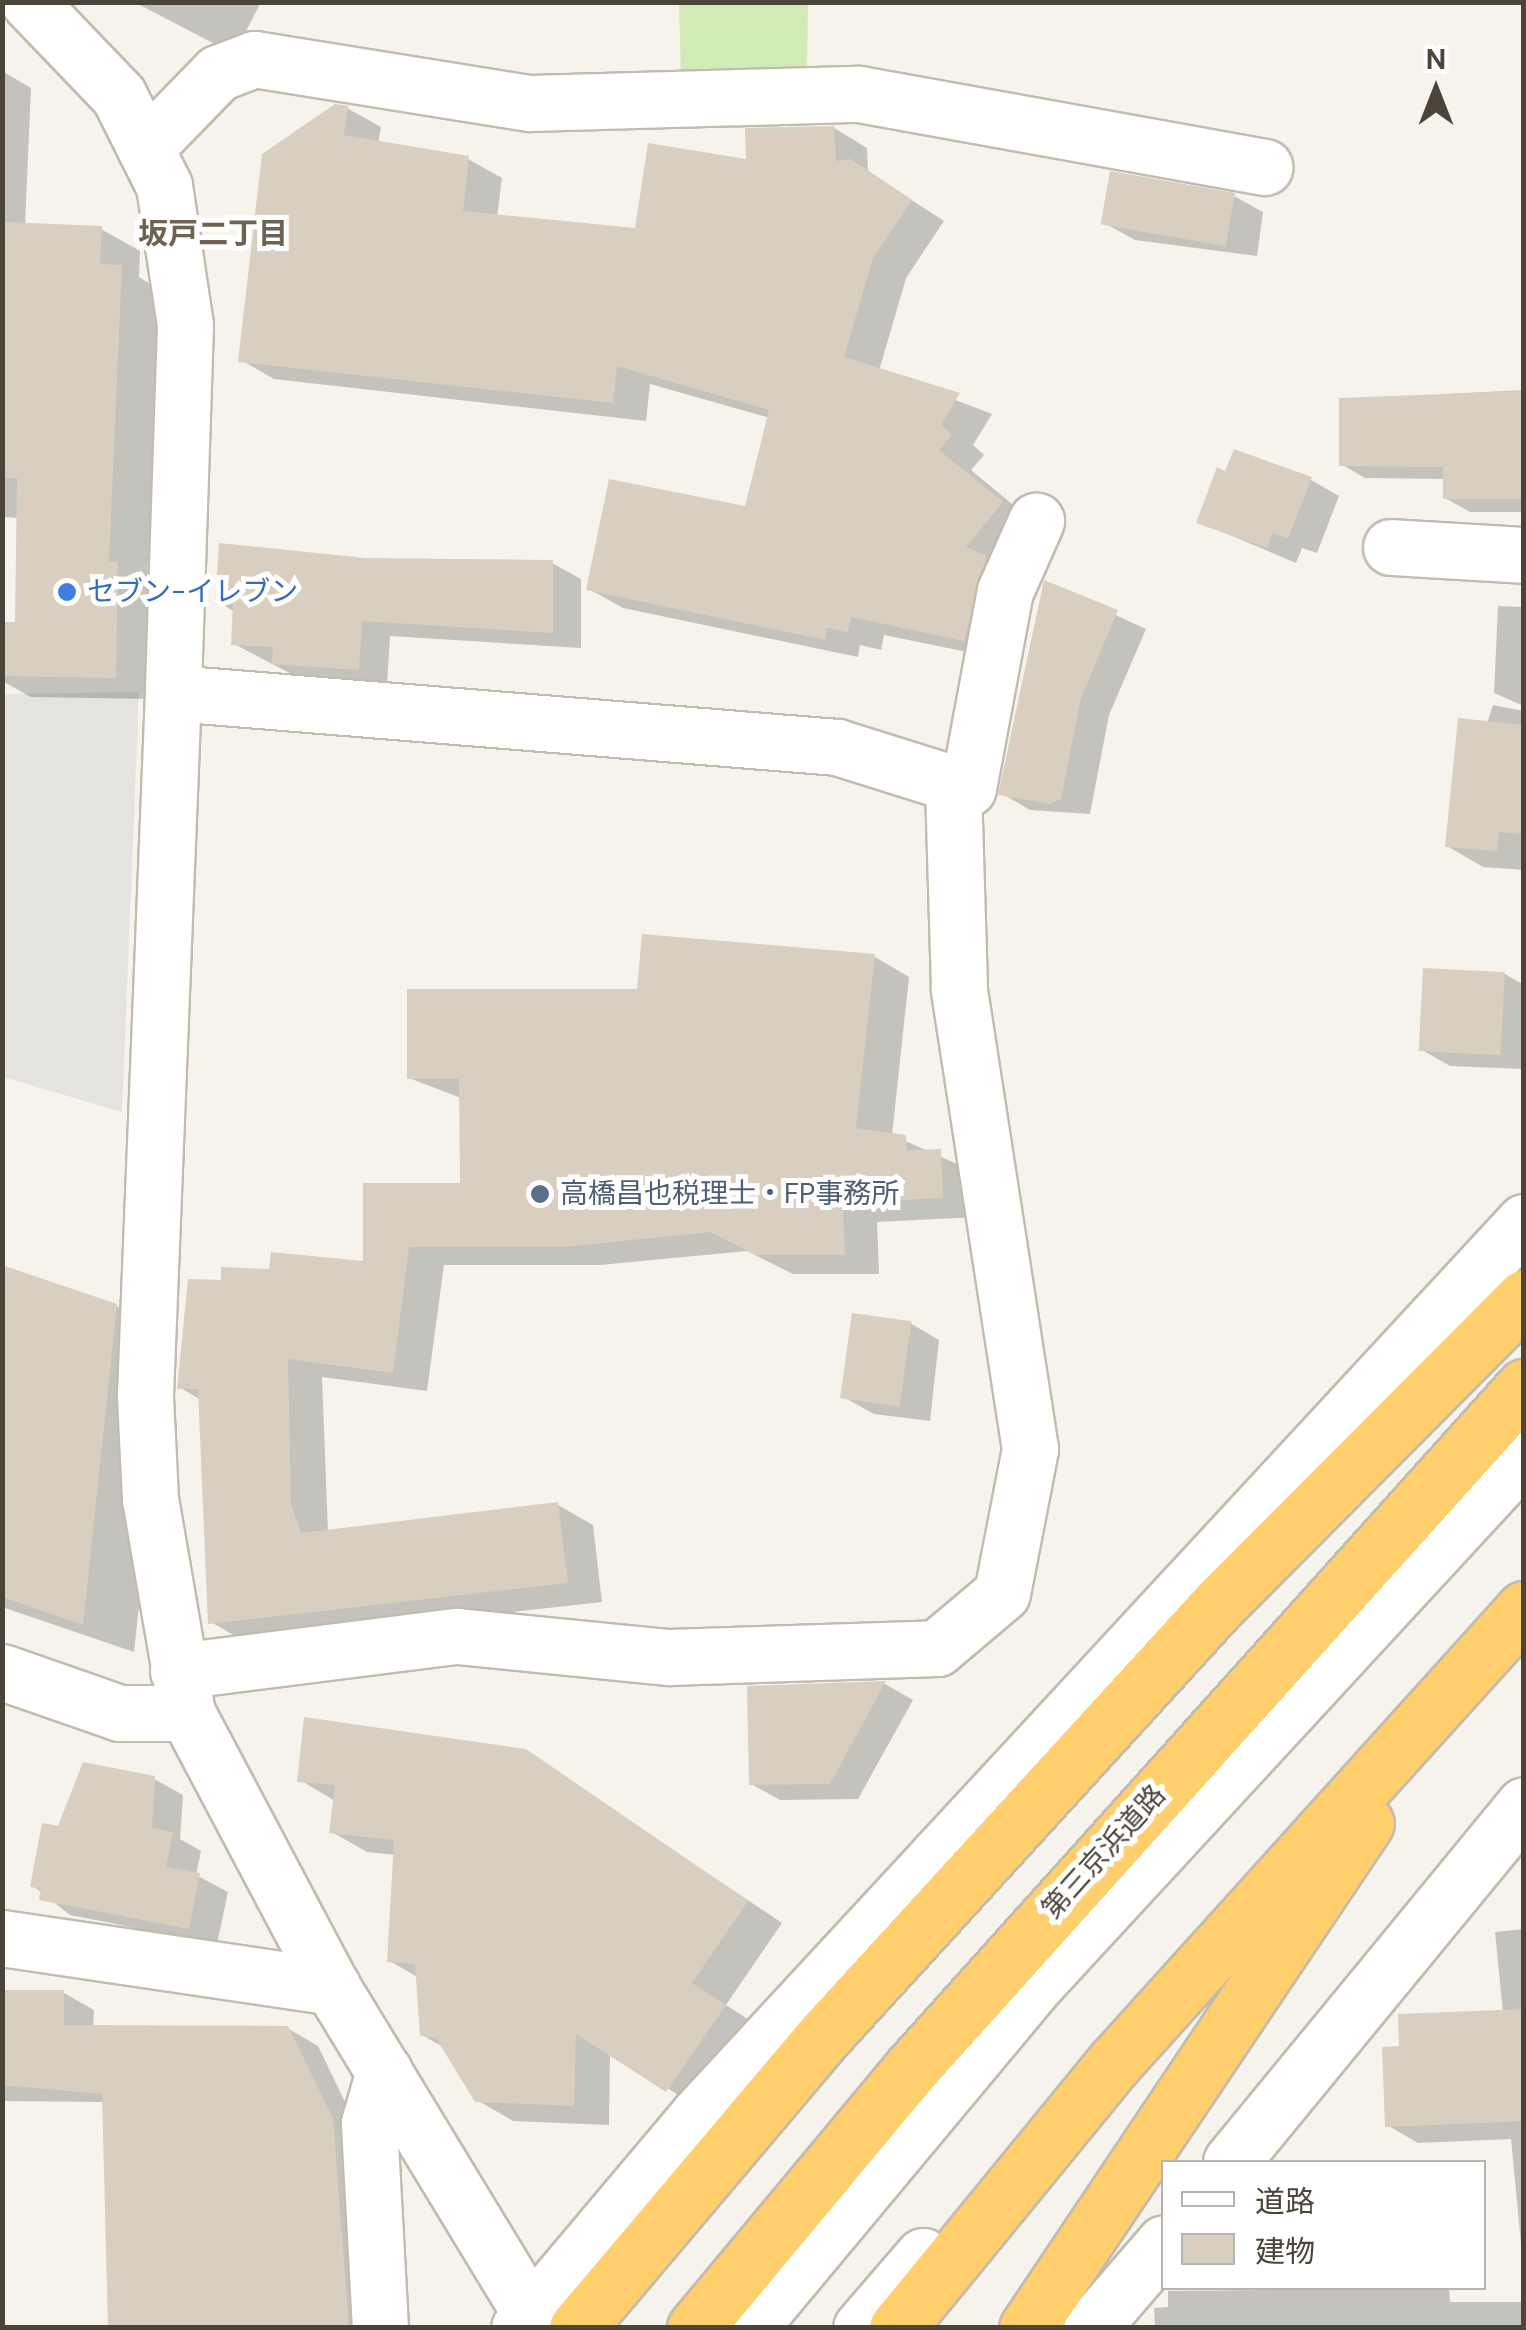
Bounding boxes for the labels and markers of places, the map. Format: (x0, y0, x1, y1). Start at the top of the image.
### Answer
place label: セブン-イレブン (87, 575, 298, 609)
marker: セブン-イレブン (56, 581, 78, 603)
place label: 高橋昌也税理士・FP事務所 (560, 1177, 899, 1211)
marker: 高橋昌也税理士・FP事務所 (529, 1183, 551, 1205)

